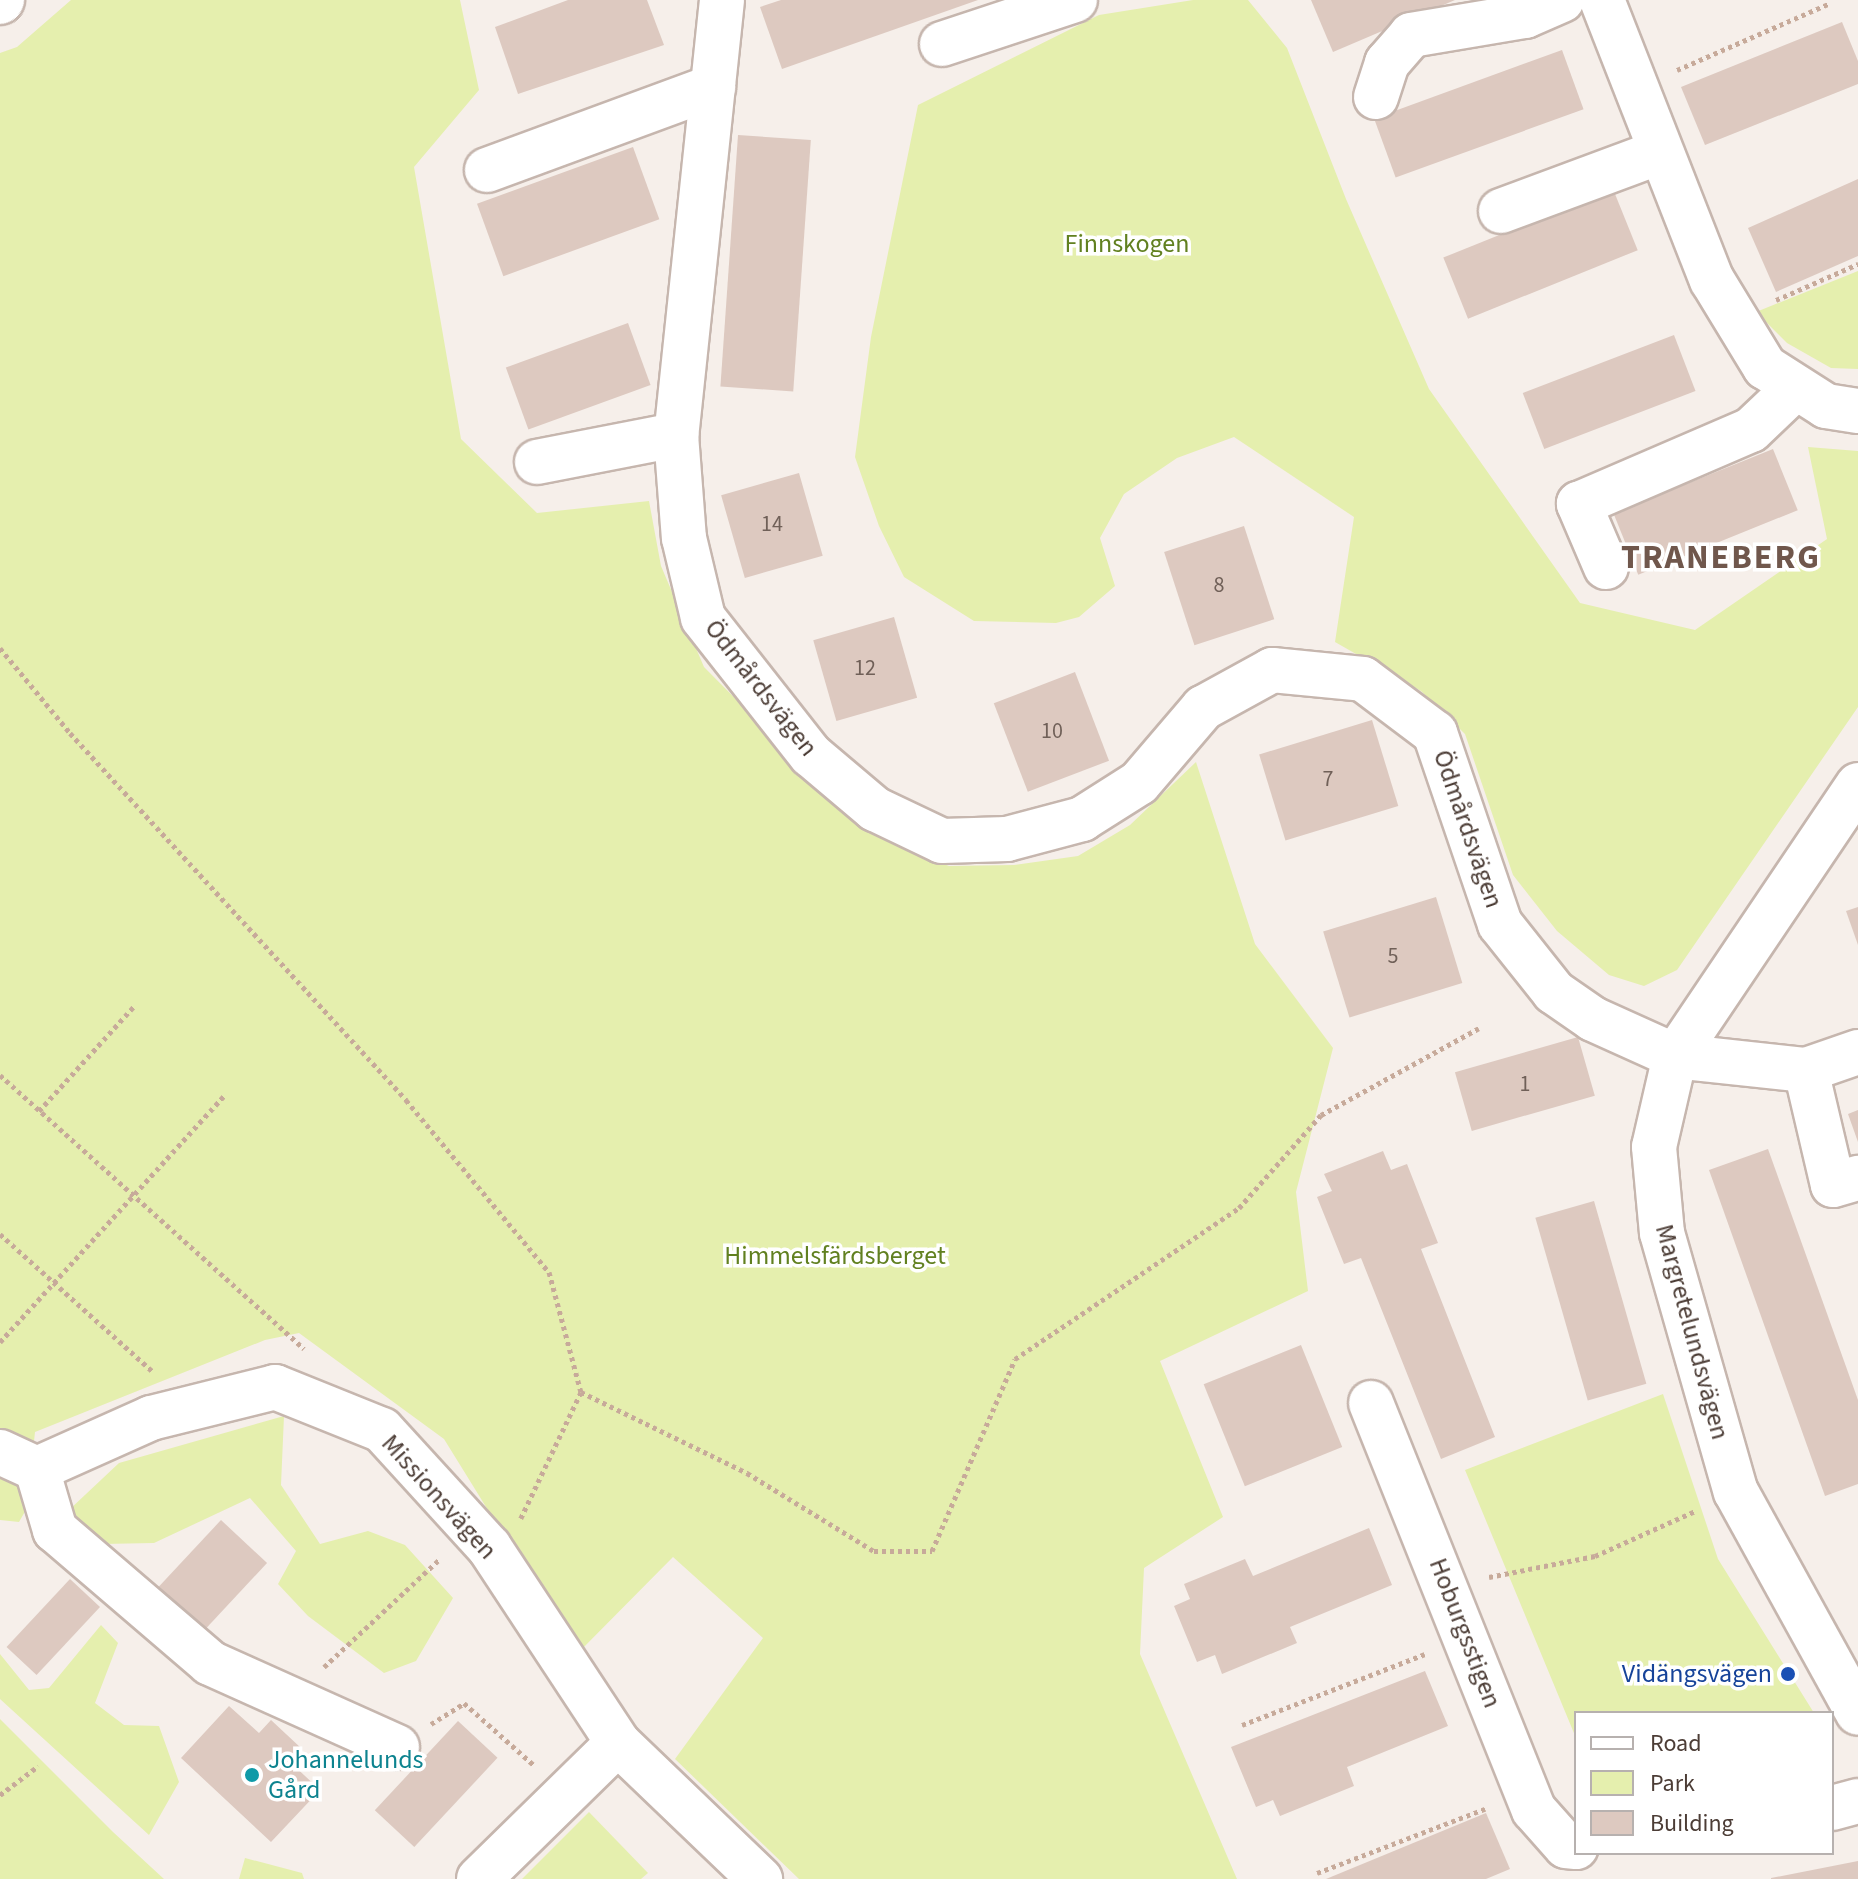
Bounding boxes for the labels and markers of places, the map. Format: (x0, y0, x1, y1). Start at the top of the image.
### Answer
place label: Vidängsvägen (1622, 1658, 1772, 1690)
marker: Vidängsvägen (1779, 1665, 1797, 1683)
place label: Johannelunds Gård (268, 1744, 423, 1806)
marker: Johannelunds Gård (243, 1766, 261, 1784)

